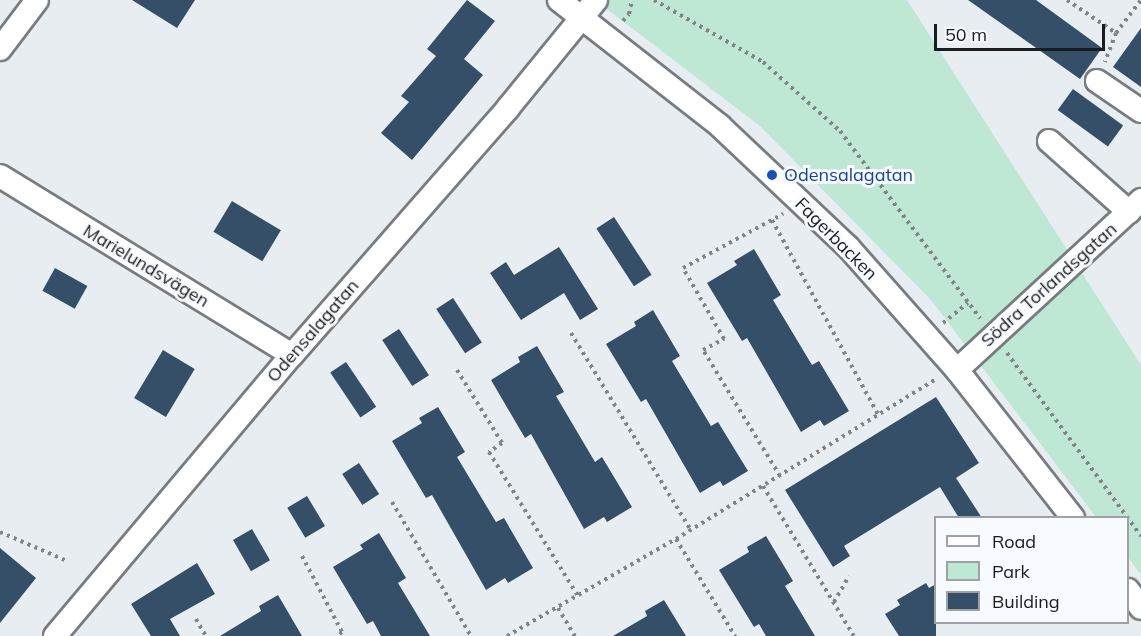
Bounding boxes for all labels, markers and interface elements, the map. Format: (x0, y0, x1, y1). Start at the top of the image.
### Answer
scale bar (937, 12, 1108, 50)
text: 50 m (945, 23, 987, 46)
place label: Odensalagatan (784, 164, 913, 186)
marker: Odensalagatan (765, 168, 779, 182)
street label: Fagerbacken (790, 193, 882, 285)
street label: Södra Torlandsgatan (977, 218, 1121, 352)
street label: Marielundsvägen (79, 220, 213, 312)
street label: Odensalagatan (262, 275, 364, 387)
legend (934, 516, 1129, 624)
text: Road (992, 530, 1036, 553)
text: Park (992, 560, 1030, 583)
text: Building (992, 590, 1060, 613)

